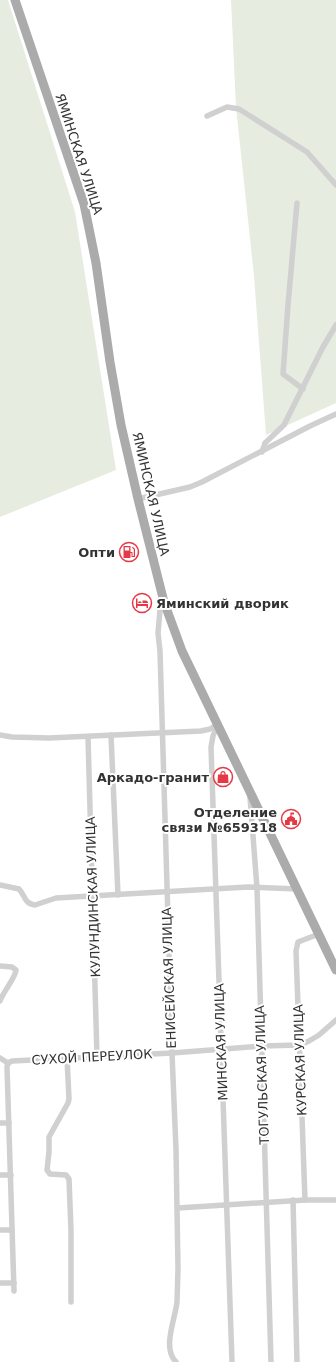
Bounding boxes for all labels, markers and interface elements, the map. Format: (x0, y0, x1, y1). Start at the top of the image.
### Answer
street label: ЯМИНСКАЯ УЛИЦА (52, 92, 106, 217)
street label: ЯМИНСКАЯ УЛИЦА (129, 431, 173, 557)
fuel station icon: Опти (118, 541, 140, 563)
place label: Опти (78, 545, 115, 560)
hotel icon: Яминский дворик (131, 592, 153, 614)
place label: Яминский дворик (156, 596, 289, 611)
shop icon: Аркадо-гранит (212, 766, 234, 788)
place label: Аркадо-гранит (97, 770, 209, 785)
place label: Отделение связи №659318 (162, 805, 277, 835)
public building icon: Отделение связи №659318 (280, 808, 302, 830)
street label: КУЛУНДИНСКАЯ УЛИЦА (83, 816, 103, 978)
street label: ЕНИСЕЙСКАЯ УЛИЦА (159, 907, 179, 1049)
street label: МИНСКАЯ УЛИЦА (211, 983, 231, 1101)
street label: КУРСКАЯ УЛИЦА (291, 1004, 309, 1116)
street label: ТОГУЛЬСКАЯ УЛИЦА (252, 1005, 272, 1146)
street label: СУХОЙ ПЕРЕУЛОК (31, 1046, 153, 1068)

